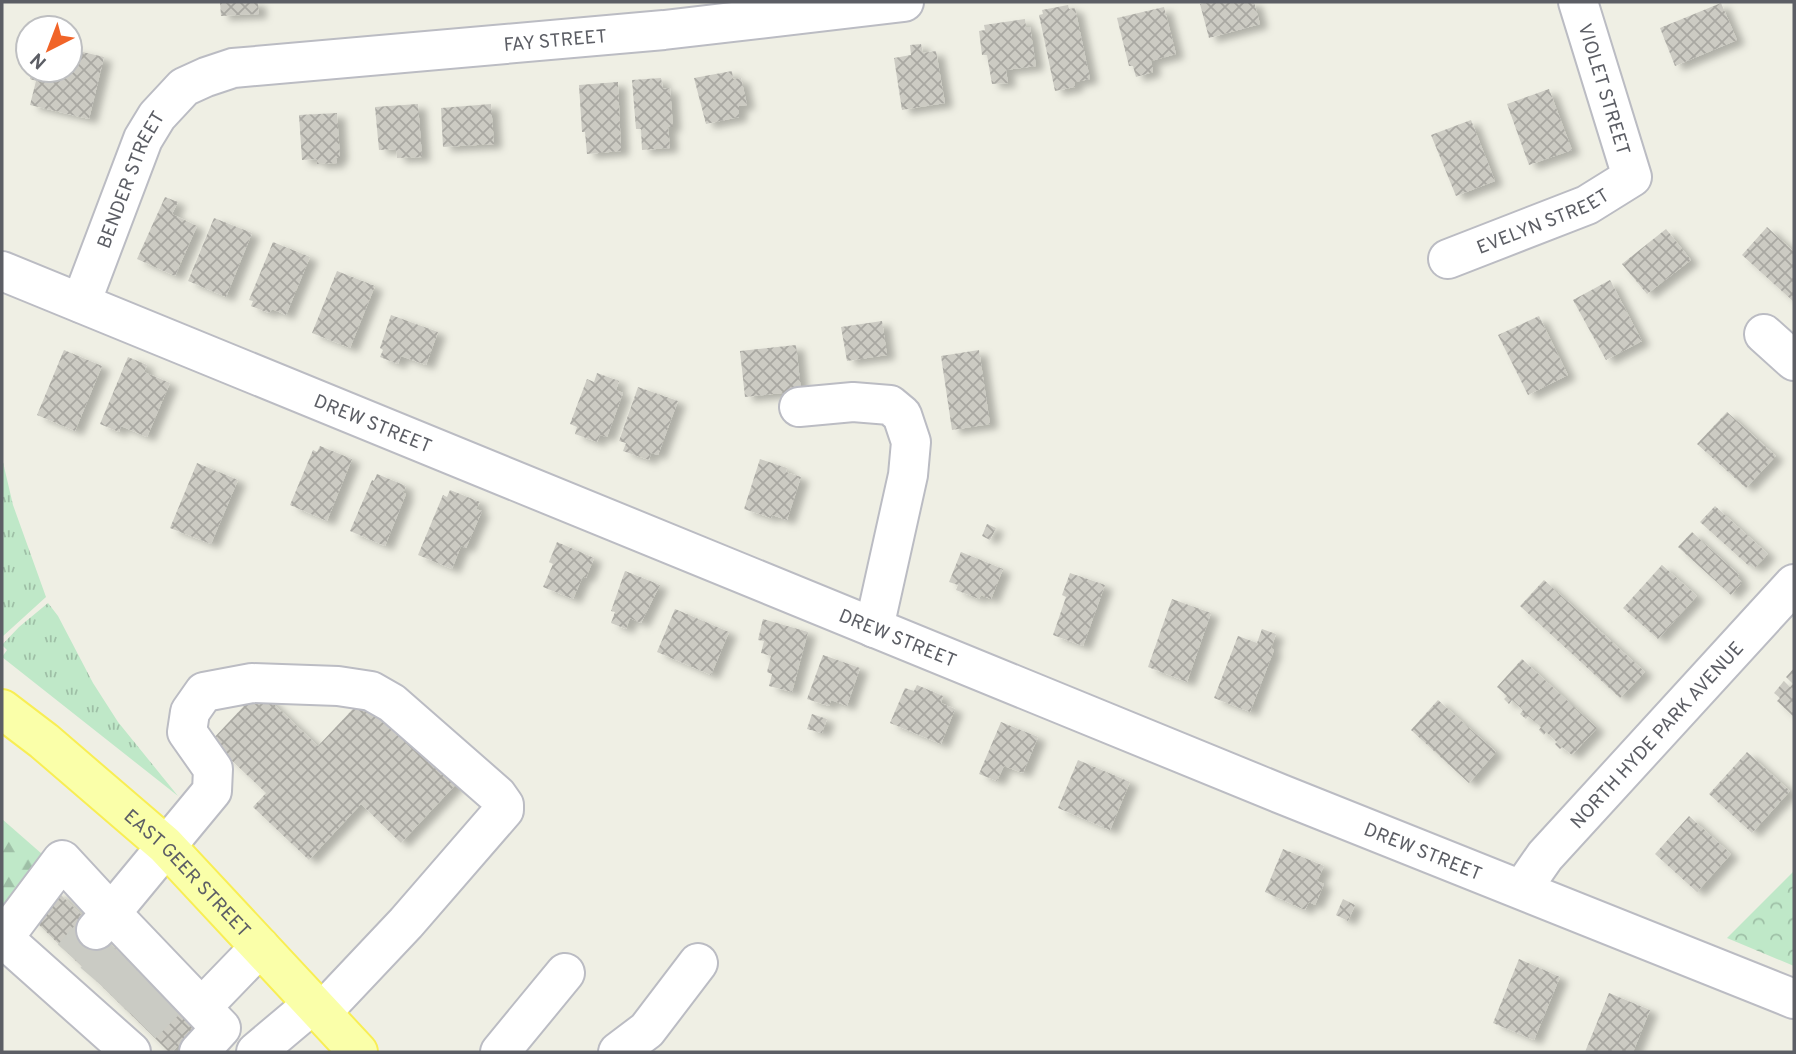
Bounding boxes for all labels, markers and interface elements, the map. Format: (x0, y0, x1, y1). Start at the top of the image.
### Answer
north arrow (14, 14, 84, 84)
street label: VIOLET STREET (1572, 21, 1635, 158)
street label: FAY STREET (503, 25, 608, 58)
text: N (26, 47, 52, 74)
street label: BENDER STREET (93, 107, 171, 252)
street label: EVELYN STREET (1474, 184, 1614, 261)
street label: DREW STREET (310, 390, 435, 459)
street label: DREW STREET (835, 604, 960, 674)
street label: NORTH HYDE PARK AVENUE (1566, 637, 1750, 834)
street label: EAST GEER STREET (118, 805, 255, 943)
street label: DREW STREET (1360, 818, 1485, 887)

